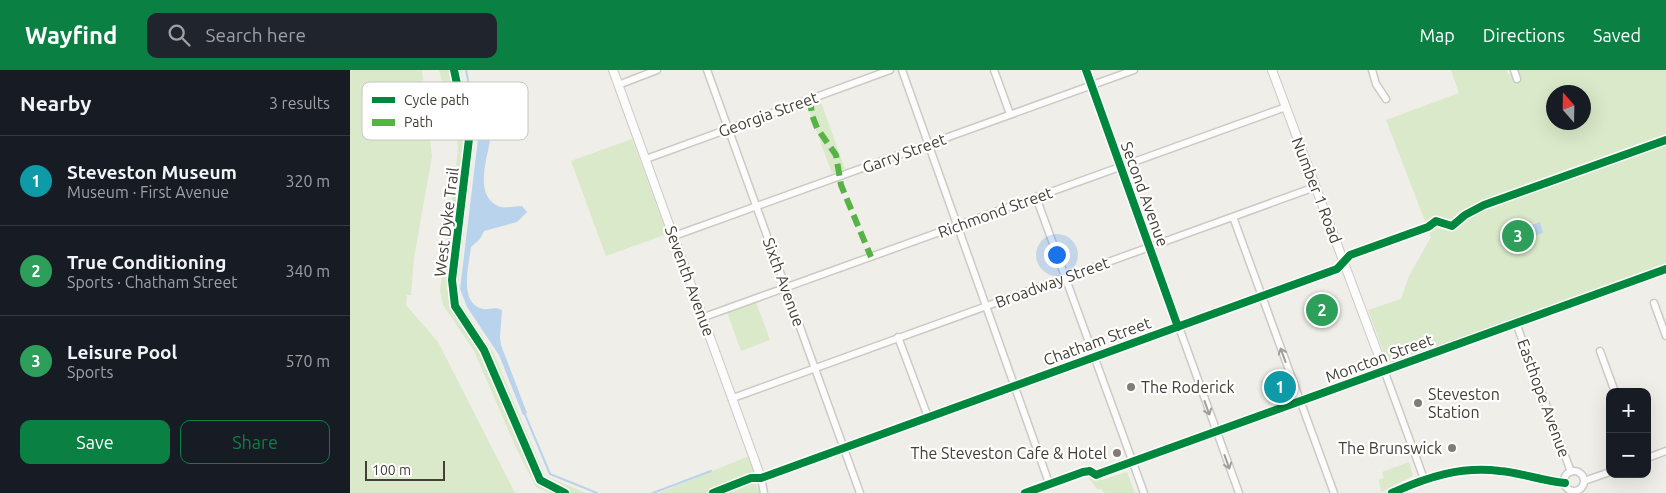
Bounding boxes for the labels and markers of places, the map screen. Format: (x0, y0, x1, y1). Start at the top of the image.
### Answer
pin: 3 (1502, 217, 1534, 255)
pin: 2 (1306, 291, 1338, 329)
pin: 1 (1264, 368, 1296, 406)
place label: The Roderick (1141, 378, 1235, 396)
marker: The Roderick (1125, 381, 1137, 393)
place label: Steveston Station (1428, 385, 1500, 421)
marker: Steveston Station (1412, 397, 1424, 409)
place label: The Brunswick (1338, 439, 1442, 457)
marker: The Brunswick (1446, 442, 1458, 454)
place label: The Steveston Cafe & Hotel (910, 444, 1107, 462)
marker: The Steveston Cafe & Hotel (1111, 447, 1123, 459)

